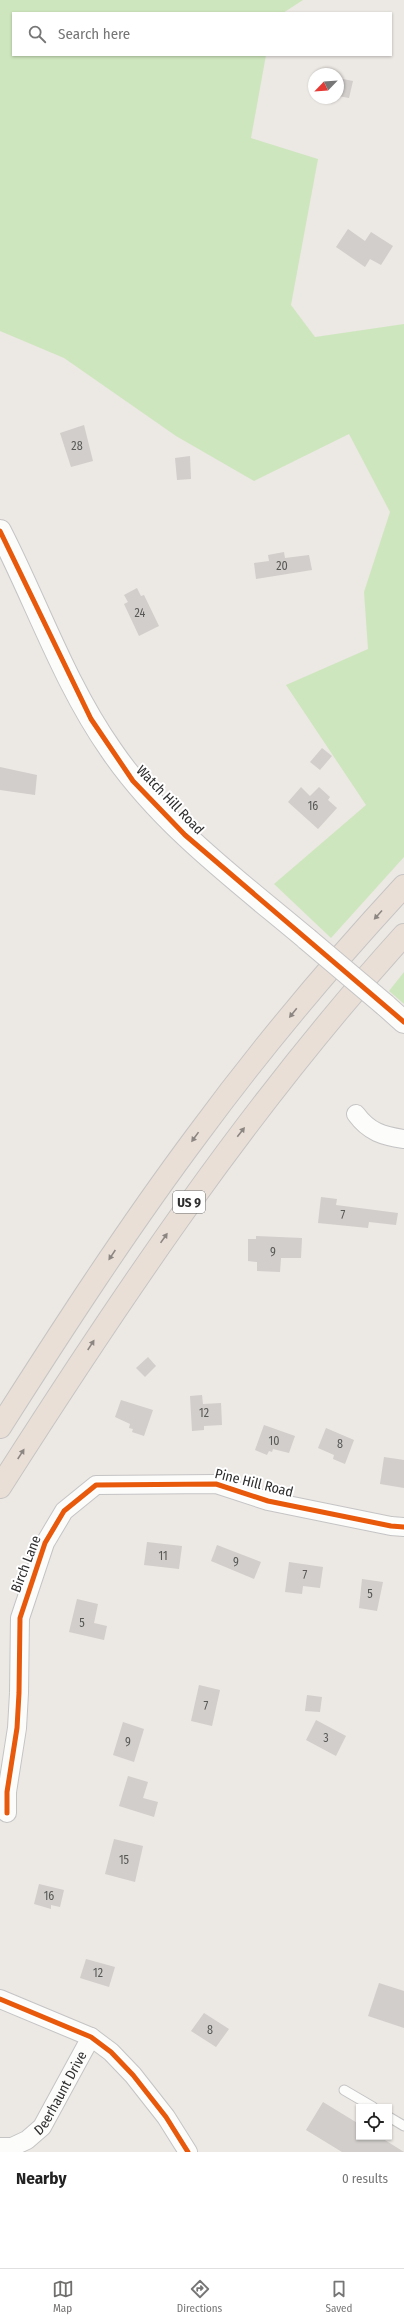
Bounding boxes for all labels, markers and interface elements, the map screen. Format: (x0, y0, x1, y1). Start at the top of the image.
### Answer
search box (12, 12, 392, 56)
icon: search (26, 23, 48, 45)
text: Search here (58, 25, 130, 43)
north arrow (308, 68, 344, 104)
house number: 28 (71, 439, 83, 453)
house number: 20 (276, 559, 288, 573)
house number: 24 (135, 606, 146, 620)
street label: Watch Hill Road (133, 762, 207, 838)
house number: 16 (308, 799, 318, 813)
one-way arrow (373, 909, 382, 920)
one-way arrow (288, 1007, 297, 1018)
one-way arrow (236, 1127, 245, 1138)
one-way arrow (191, 1132, 199, 1143)
road number: US 9 (173, 1191, 205, 1213)
house number: 7 (341, 1208, 346, 1222)
one-way arrow (160, 1232, 168, 1243)
house number: 9 (270, 1245, 276, 1259)
one-way arrow (108, 1249, 116, 1260)
one-way arrow (87, 1340, 95, 1350)
house number: 12 (199, 1406, 209, 1420)
house number: 10 (269, 1434, 279, 1448)
house number: 8 (337, 1437, 343, 1451)
one-way arrow (17, 1449, 25, 1460)
street label: Pine Hill Road (213, 1465, 295, 1501)
street label: Birch Lane (7, 1533, 45, 1595)
house number: 11 (158, 1549, 168, 1563)
house number: 9 (233, 1555, 239, 1569)
house number: 7 (303, 1568, 308, 1582)
house number: 5 (367, 1587, 373, 1601)
house number: 5 (79, 1616, 85, 1630)
house number: 7 (204, 1699, 209, 1713)
house number: 3 (323, 1731, 329, 1745)
house number: 9 (125, 1735, 131, 1749)
house number: 15 (119, 1853, 130, 1867)
house number: 16 (44, 1889, 54, 1903)
house number: 12 (93, 1966, 103, 1980)
house number: 8 (207, 2023, 213, 2037)
street label: Deerhaunt Drive (30, 2048, 90, 2139)
map controls (356, 2104, 392, 2140)
button: locate (356, 2104, 392, 2140)
text: Nearby (16, 2168, 67, 2189)
text: 0 results (342, 2171, 388, 2186)
tab: Map (52, 2278, 74, 2315)
tab: Directions (177, 2278, 222, 2315)
tab: Saved (326, 2278, 352, 2315)

